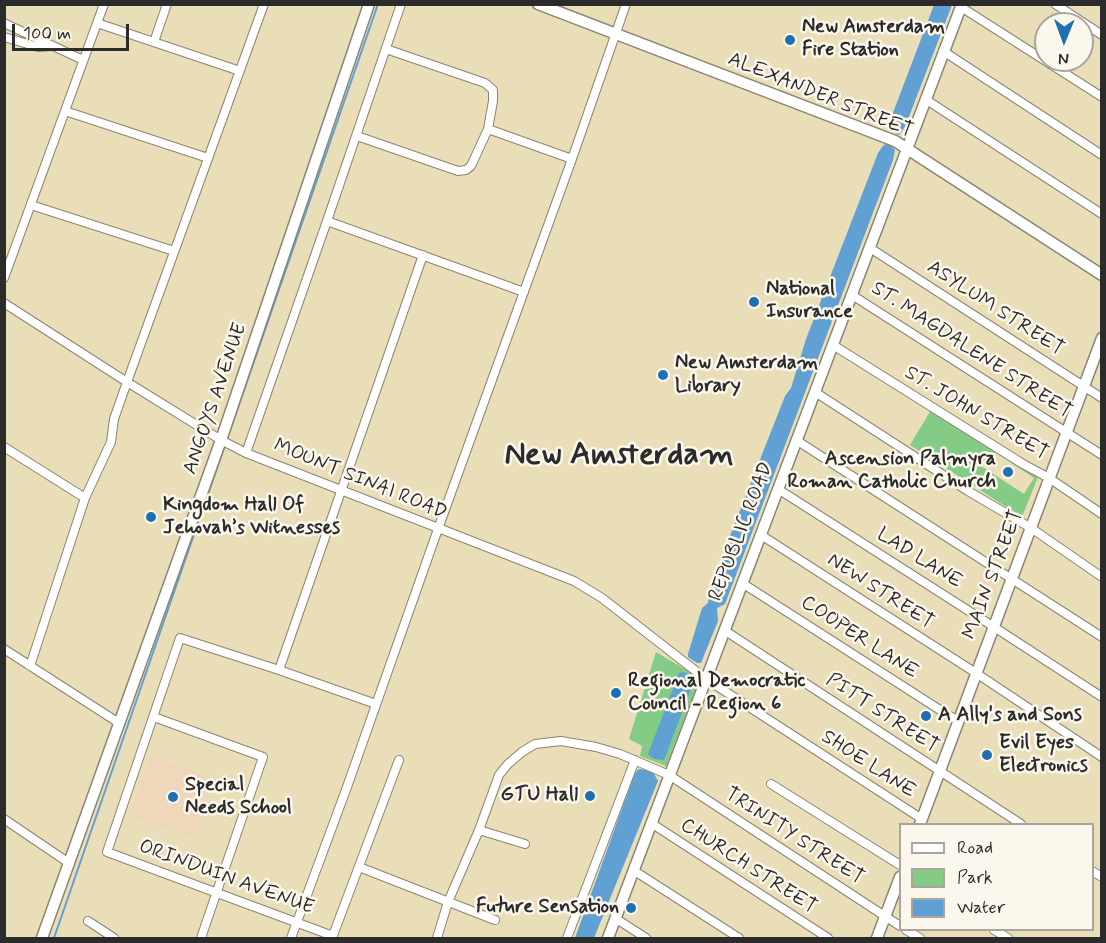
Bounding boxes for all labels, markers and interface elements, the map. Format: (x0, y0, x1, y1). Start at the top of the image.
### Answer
scale bar (15, 12, 132, 50)
north arrow (1034, 12, 1094, 72)
place label: New Amsterdam Fire Station (802, 16, 945, 63)
text: 100 m (23, 22, 71, 46)
marker: New Amsterdam Fire Station (783, 33, 797, 47)
street label: ALEXANDER STREET (724, 48, 916, 144)
text: N (1058, 48, 1069, 69)
street label: ASYLUM STREET (922, 256, 1068, 362)
street label: ST. MAGDALENE STREET (866, 277, 1076, 425)
place label: National Insurance (766, 278, 853, 325)
marker: National Insurance (747, 295, 761, 309)
street label: ANGOYS AVENUE (179, 320, 253, 478)
place label: New Amsterdam Library (675, 352, 818, 399)
street label: ST. JOHN STREET (900, 362, 1052, 466)
marker: New Amsterdam Library (656, 368, 670, 382)
street label: MOUNT SINAI ROAD (270, 434, 450, 526)
district label: New Amsterdam (504, 437, 734, 475)
place label: Ascension Palmyra Roman Catholic Church (788, 448, 996, 495)
street label: REPUBLIC ROAD (704, 459, 780, 605)
marker: Ascension Palmyra Roman Catholic Church (1001, 465, 1015, 479)
place label: Kingdom Hall Of Jehovah’s Witnesses (163, 494, 340, 541)
street label: MAIN STREET (958, 507, 1030, 643)
marker: Kingdom Hall Of Jehovah’s Witnesses (144, 510, 158, 524)
street label: LAD LANE (872, 523, 966, 595)
street label: NEW STREET (822, 549, 938, 635)
street label: COOPER LANE (796, 591, 922, 685)
street label: PITT STREET (821, 669, 943, 759)
place label: Regional Democratic Council - Region 6 (628, 670, 805, 717)
marker: Regional Democratic Council - Region 6 (609, 686, 623, 700)
place label: A Ally's and Sons (938, 704, 1082, 728)
marker: A Ally's and Sons (919, 709, 933, 723)
street label: SHOE LANE (816, 726, 920, 804)
place label: Evil Eyes Electronics (999, 732, 1088, 779)
marker: Evil Eyes Electronics (980, 748, 994, 762)
place label: Special Needs School (185, 774, 292, 821)
street label: TRINITY STREET (720, 783, 868, 891)
place label: GTU Hall (501, 784, 578, 808)
marker: GTU Hall (583, 789, 597, 803)
marker: Special Needs School (166, 790, 180, 804)
street label: CHURCH STREET (675, 814, 821, 920)
legend (899, 823, 1094, 931)
street label: ORINDUIN AVENUE (135, 835, 317, 921)
text: Road (957, 836, 993, 860)
text: Park (957, 866, 993, 890)
place label: Future Sensation (476, 896, 619, 920)
text: Water (957, 896, 1005, 920)
marker: Future Sensation (624, 901, 638, 915)

